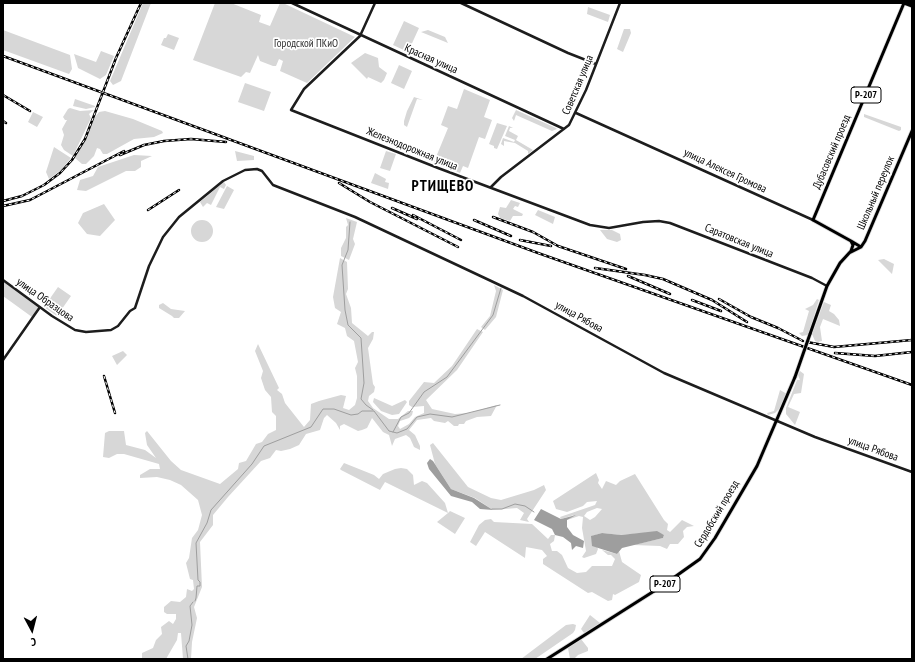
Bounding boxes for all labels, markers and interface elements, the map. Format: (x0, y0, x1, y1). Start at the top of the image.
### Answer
park label: Городской ПКиО (274, 37, 338, 51)
street label: Красная улица (402, 41, 460, 77)
street label: Советская улица (560, 53, 596, 117)
road number: Р-207 (851, 87, 881, 103)
street label: Дубасовский проезд (810, 113, 854, 191)
street label: Железнодорожная улица (365, 125, 459, 173)
street label: улица Алексея Громова (681, 146, 769, 196)
street label: Школьный переулок (854, 154, 898, 232)
district label: РТИЩЕВО (412, 178, 474, 196)
street label: Саратовская улица (703, 221, 775, 261)
street label: улица Образцова (14, 275, 76, 325)
street label: улица Рябова (553, 299, 605, 335)
street label: улица Рябова (846, 434, 900, 464)
street label: Сердобский проезд (692, 478, 742, 550)
road number: Р-207 (650, 576, 680, 592)
north arrow (12, 610, 52, 650)
text: С (30, 635, 37, 649)

